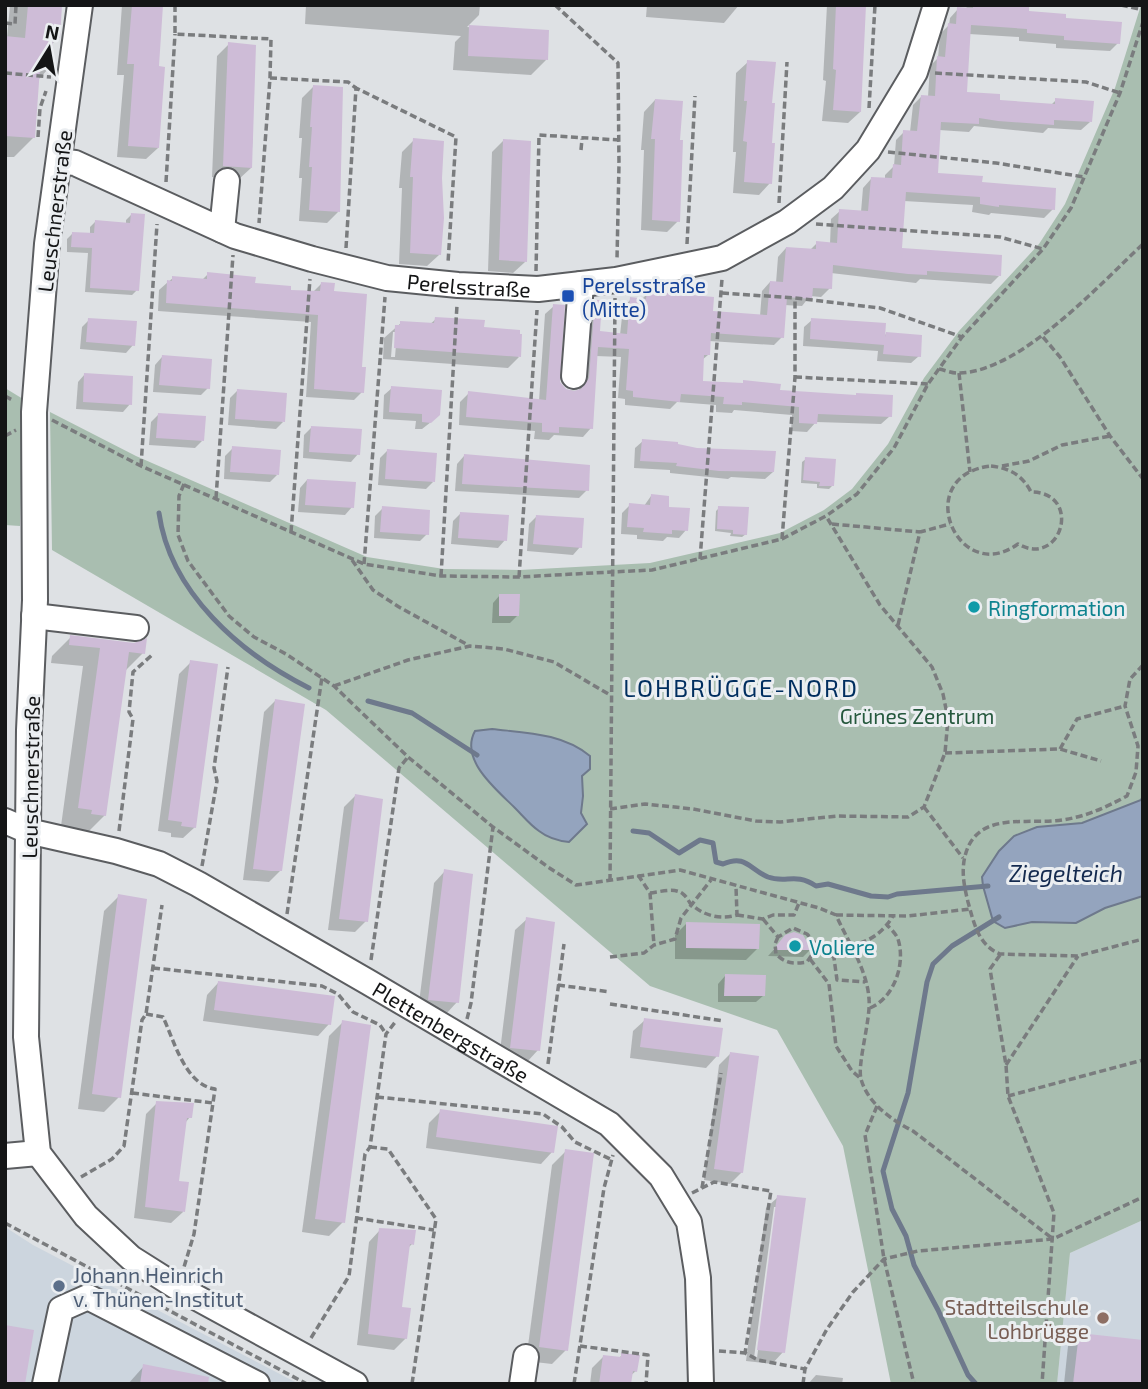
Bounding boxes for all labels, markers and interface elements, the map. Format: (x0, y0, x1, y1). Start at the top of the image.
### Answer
north arrow (14, 14, 84, 84)
text: N (43, 19, 61, 44)
street label: Leuschnerstraße (32, 129, 76, 293)
street label: Perelsstraße (406, 268, 531, 301)
place label: Perelsstraße (Mitte) (582, 272, 706, 321)
marker: Perelsstraße (Mitte) (560, 288, 576, 304)
place label: Ringformation (988, 595, 1126, 620)
marker: Ringformation (966, 599, 982, 615)
district label: LOHBRÜGGE-NORD (623, 673, 859, 702)
street label: Leuschnerstraße (16, 695, 44, 859)
park label: Grünes Zentrum (840, 703, 994, 728)
water label: Ziegelteich (1009, 859, 1123, 887)
place label: Voliere (809, 934, 875, 959)
marker: Voliere (787, 938, 803, 954)
street label: Plettenbergstraße (369, 975, 534, 1087)
place label: Johann Heinrich v. Thünen-Institut (73, 1262, 244, 1311)
marker: Johann Heinrich v. Thünen-Institut (51, 1278, 67, 1294)
place label: Stadtteilschule Lohbrügge (944, 1294, 1089, 1343)
marker: Stadtteilschule Lohbrügge (1095, 1310, 1111, 1326)

